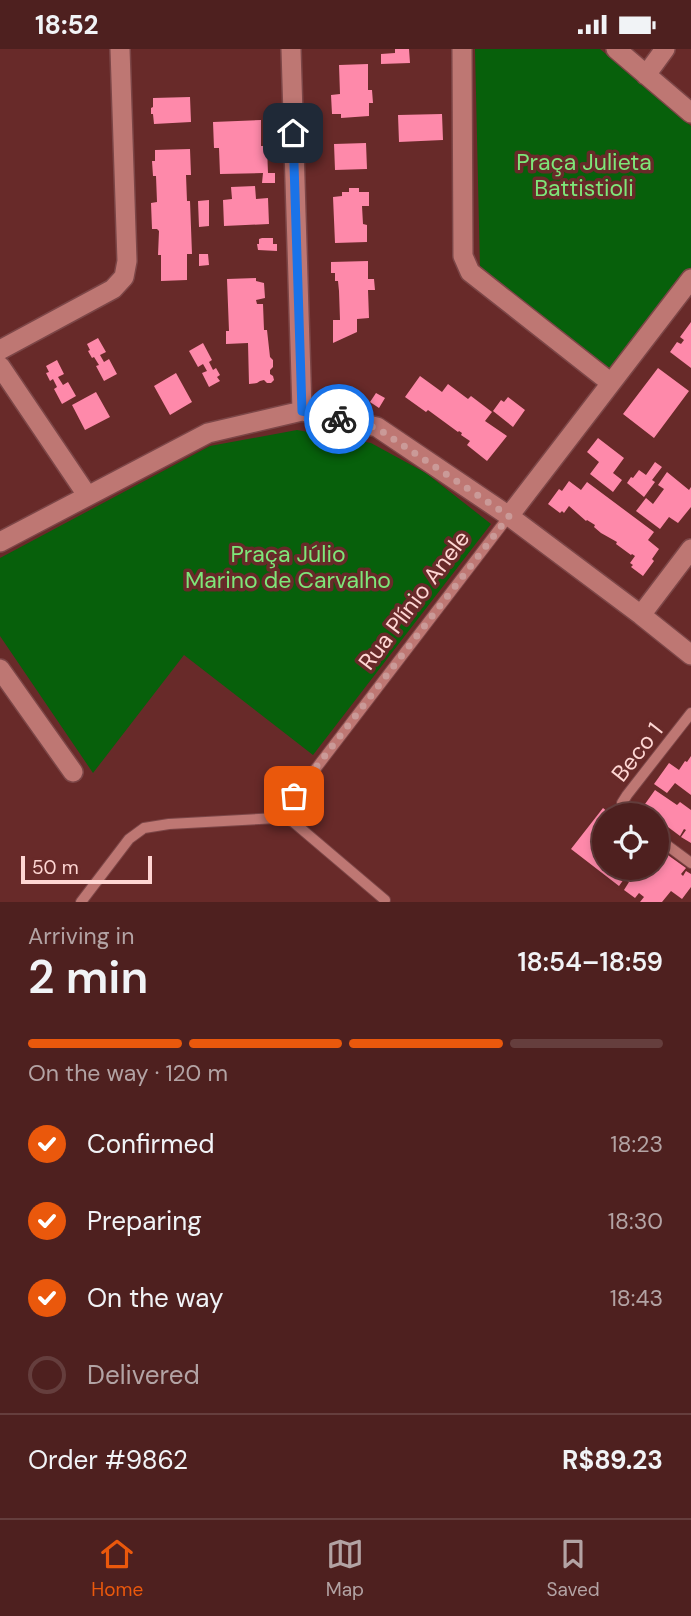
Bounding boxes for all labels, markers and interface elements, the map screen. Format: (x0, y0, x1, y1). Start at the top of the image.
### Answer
text: 18:52 (35, 8, 99, 42)
pin (263, 103, 323, 163)
icon: home (274, 114, 312, 152)
park label: Praça Julieta Battistioli (516, 147, 652, 203)
courier (304, 384, 374, 454)
icon: bike (320, 400, 358, 438)
street label: Rua Plínio Anele (352, 524, 476, 676)
park label: Praça Júlio Marino de Carvalho (185, 539, 391, 595)
street label: Beco 1 (605, 716, 669, 788)
pin (264, 766, 324, 826)
icon: bag (275, 777, 313, 815)
map controls (592, 803, 669, 880)
button: locate (592, 803, 669, 880)
scale bar (21, 853, 152, 885)
text: 50 m (32, 855, 79, 880)
text: Arriving in (28, 921, 134, 951)
text: 18:54–18:59 (518, 945, 663, 979)
text: 2 min (28, 947, 148, 1007)
text: On the way · 120 m (28, 1058, 228, 1088)
icon: check (28, 1125, 66, 1163)
text: Confirmed (87, 1127, 214, 1161)
text: 18:23 (610, 1129, 663, 1159)
icon: check (28, 1202, 66, 1240)
text: Preparing (87, 1204, 202, 1238)
text: 18:30 (608, 1206, 663, 1236)
icon: check (28, 1279, 66, 1317)
text: On the way (87, 1281, 223, 1315)
text: 18:43 (610, 1283, 663, 1313)
text: Delivered (87, 1358, 200, 1392)
text: Order #9862 (28, 1443, 188, 1477)
text: R$89.23 (562, 1443, 663, 1477)
tab: Home (91, 1535, 143, 1602)
tab: Map (326, 1535, 364, 1602)
tab: Saved (546, 1535, 600, 1602)

